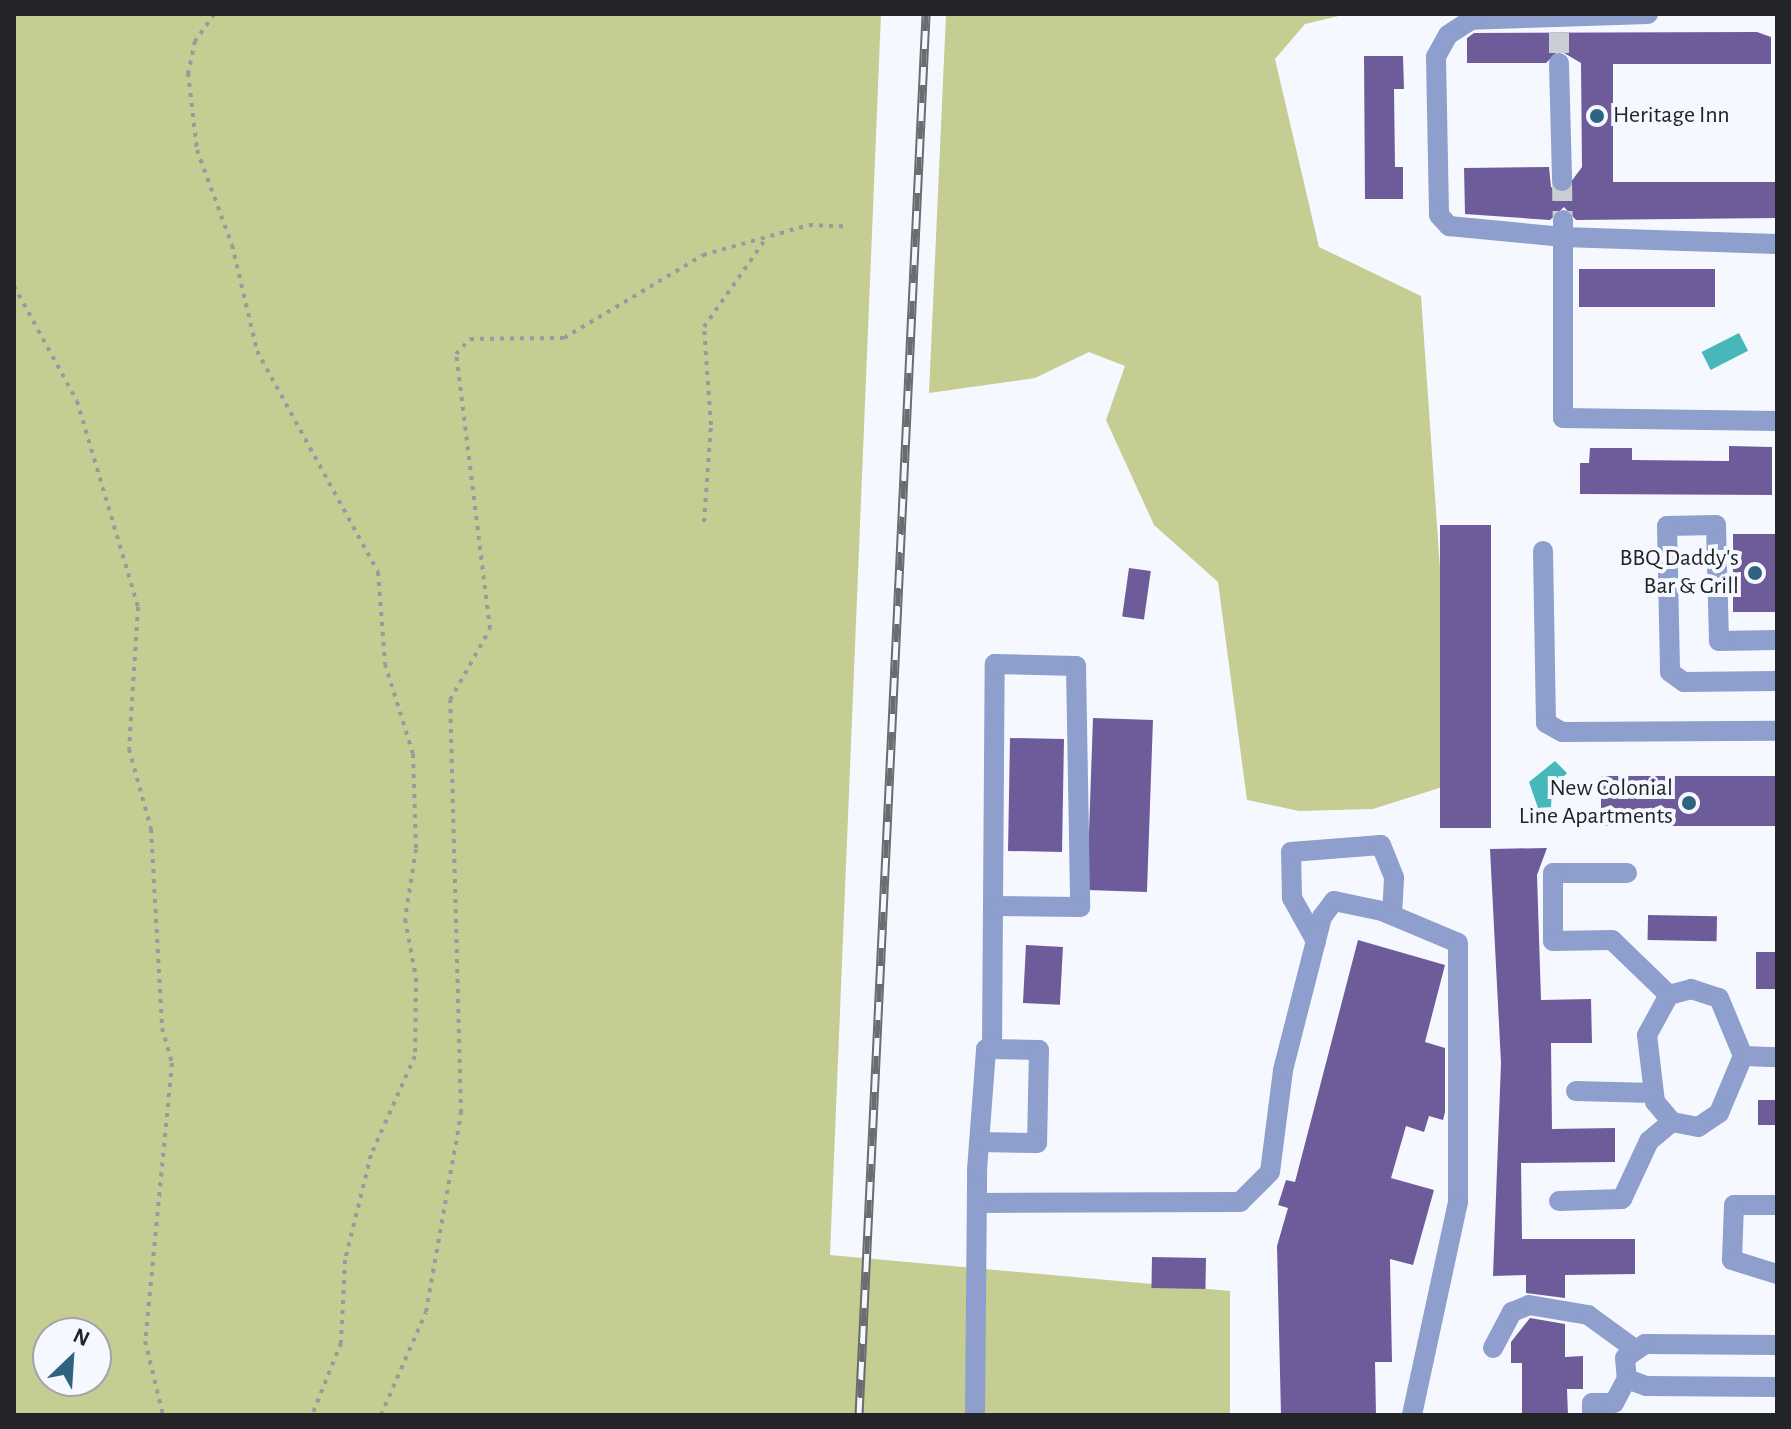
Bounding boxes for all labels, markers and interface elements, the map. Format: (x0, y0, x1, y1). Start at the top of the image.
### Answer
place label: Heritage Inn (1613, 102, 1730, 130)
marker: Heritage Inn (1588, 107, 1606, 125)
place label: BBQ Daddy's Bar & Grill (1619, 545, 1739, 601)
marker: BBQ Daddy's Bar & Grill (1746, 564, 1764, 582)
place label: New Colonial Line Apartments (1519, 775, 1673, 831)
marker: New Colonial Line Apartments (1680, 794, 1698, 812)
north arrow (32, 1317, 112, 1397)
text: N (70, 1324, 93, 1350)

